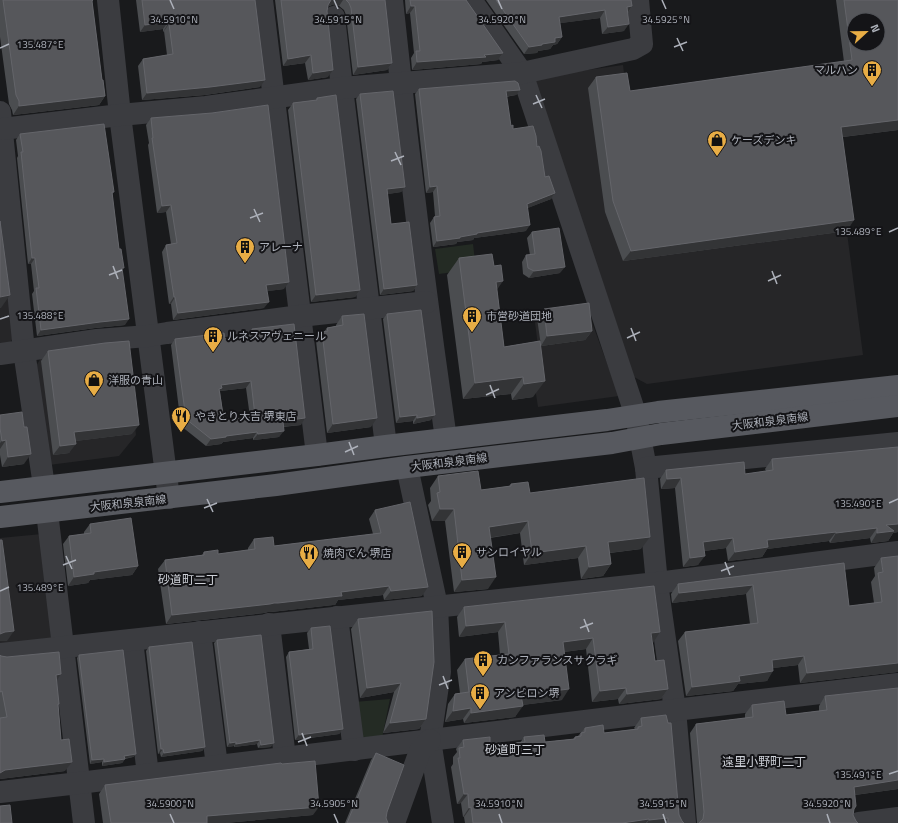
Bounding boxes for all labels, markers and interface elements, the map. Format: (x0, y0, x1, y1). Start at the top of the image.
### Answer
text: 34.5910°N (150, 12, 198, 27)
text: 34.5915°N (314, 12, 362, 27)
text: 34.5920°N (478, 12, 526, 27)
text: 34.5925°N (642, 12, 690, 27)
north arrow (846, 12, 886, 52)
text: N (866, 22, 884, 35)
text: 135.487°E (17, 37, 64, 52)
building icon: マルハン (861, 59, 883, 87)
place label: マルハン (814, 62, 858, 78)
shop icon: ケーズデンキ (706, 129, 728, 157)
place label: ケーズデンキ (731, 132, 796, 148)
text: 135.489°E (835, 224, 882, 239)
building icon: アレーナ (234, 236, 256, 264)
place label: アレーナ (259, 239, 303, 255)
building icon: 市営砂道団地 (461, 305, 483, 333)
text: 135.488°E (17, 308, 64, 323)
place label: 市営砂道団地 (486, 308, 552, 324)
building icon: ルネスアヴェニール (202, 325, 224, 353)
place label: ルネスアヴェニール (227, 328, 326, 344)
shop icon: 洋服の青山 (83, 369, 105, 397)
place label: 洋服の青山 (108, 372, 163, 388)
restaurant icon: やきとり大吉 堺東店 (170, 405, 192, 433)
place label: やきとり大吉 堺東店 (195, 408, 296, 424)
street label: 大阪和泉泉南線 (731, 408, 809, 434)
street label: 大阪和泉泉南線 (410, 449, 488, 475)
street label: 大阪和泉泉南線 (89, 491, 167, 515)
text: 135.490°E (835, 496, 882, 511)
building icon: サンロイヤル (451, 541, 473, 569)
restaurant icon: 焼肉でん 堺店 (298, 542, 320, 570)
place label: サンロイヤル (476, 544, 542, 560)
place label: 焼肉でん 堺店 (323, 545, 391, 561)
district label: 砂道町二丁 (158, 570, 218, 589)
text: 135.489°E (17, 580, 64, 595)
building icon: カンファランスサクラギ (472, 649, 494, 677)
place label: カンファランスサクラギ (497, 652, 617, 668)
building icon: アンビロン堺 (469, 682, 491, 710)
place label: アンビロン堺 (494, 685, 560, 701)
district label: 砂道町三丁 (485, 740, 545, 759)
district label: 遠里小野町二丁 (722, 752, 806, 771)
text: 135.491°E (835, 767, 882, 782)
text: 34.5900°N (146, 796, 194, 811)
text: 34.5905°N (310, 796, 358, 811)
text: 34.5910°N (475, 796, 523, 811)
text: 34.5915°N (639, 796, 687, 811)
text: 34.5920°N (803, 796, 851, 811)

